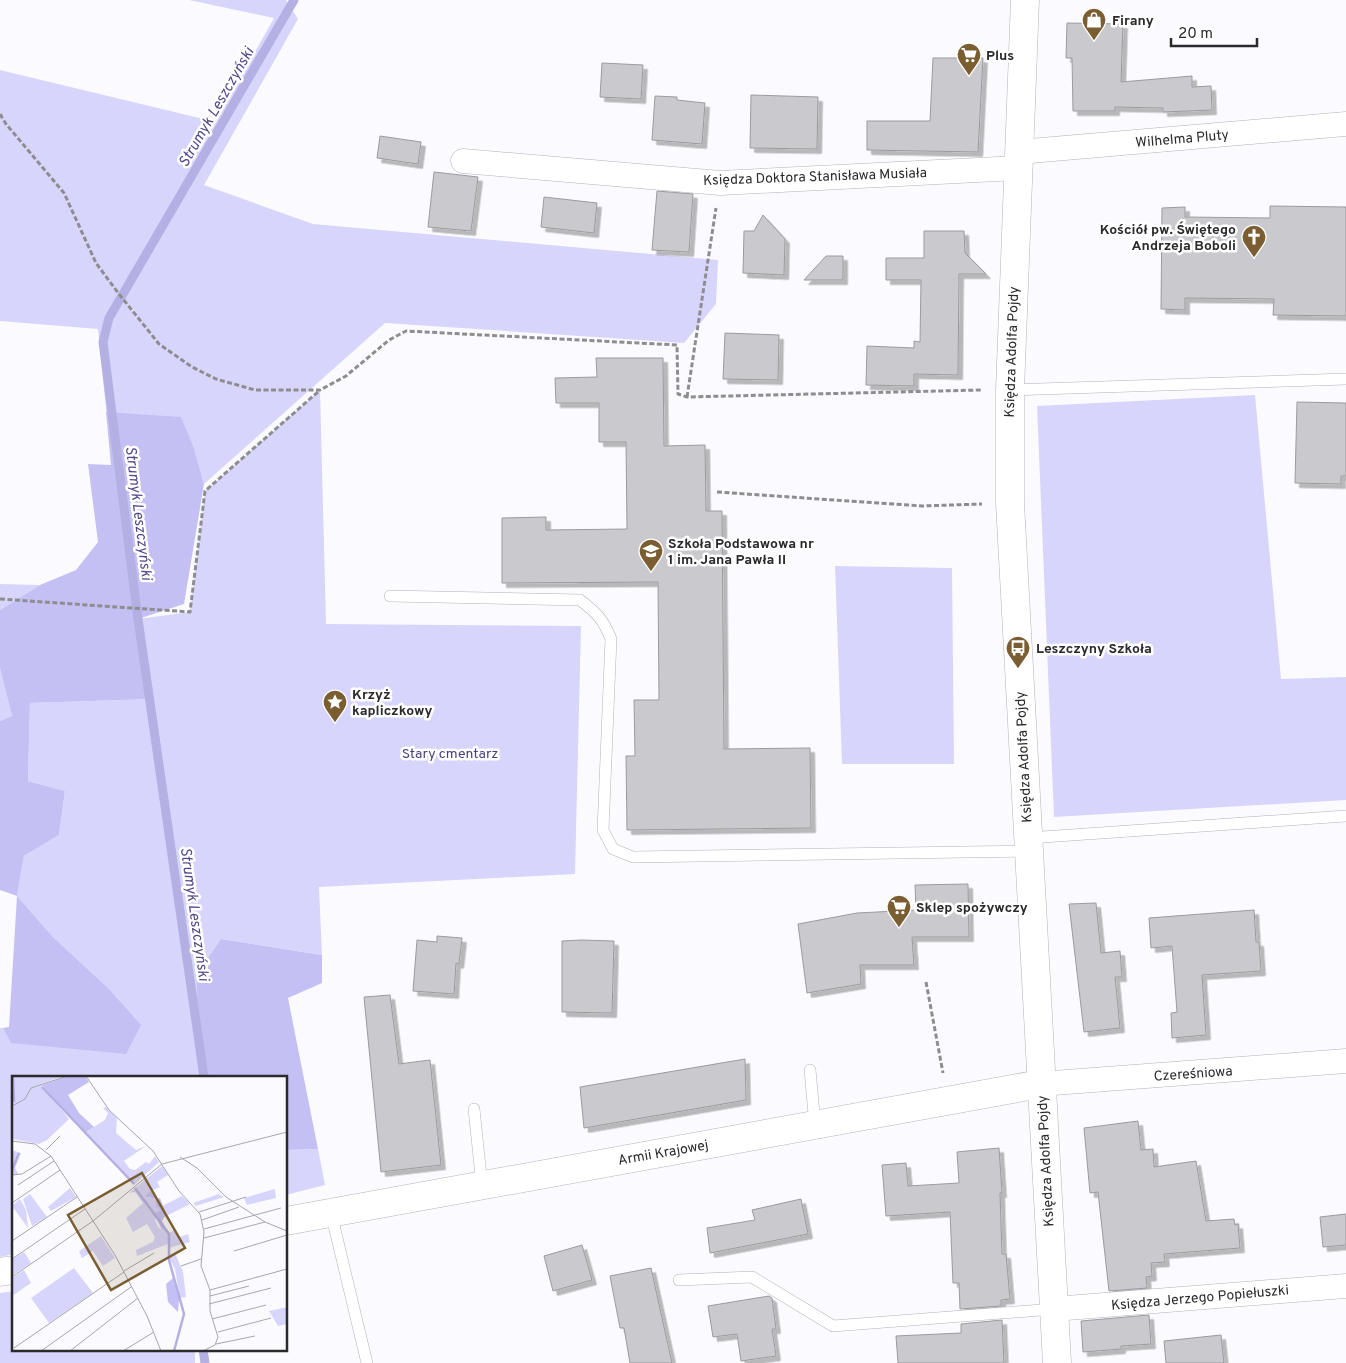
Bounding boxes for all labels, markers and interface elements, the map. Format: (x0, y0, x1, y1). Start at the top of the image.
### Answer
shop icon: Firany (1081, 7, 1107, 41)
place label: Firany (1112, 13, 1154, 30)
scale bar (1171, 15, 1257, 47)
text: 20 m (1178, 25, 1213, 44)
supermarket icon: Plus (956, 42, 982, 76)
water label: Strumyk Leszczyński (175, 43, 260, 171)
place label: Plus (986, 48, 1014, 65)
street label: Wilhelma Pluty (1135, 127, 1230, 152)
street label: Księdza Doktora Stanisława Musiała (703, 165, 927, 190)
place label: Kościół pw. Świętego Andrzeja Boboli (1100, 221, 1236, 255)
church icon: Kościół pw. Świętego Andrzeja Boboli (1241, 224, 1267, 258)
street label: Księdza Adolfa Pojdy (1002, 286, 1023, 418)
water label: Strumyk Leszczyński (120, 445, 155, 583)
place label: Szkoła Podstawowa nr 1 im. Jana Pawła II (668, 536, 814, 569)
school or university icon: Szkoła Podstawowa nr 1 im. Jana Pawła II (638, 538, 664, 572)
bus stop icon: Leszczyny Szkoła (1005, 635, 1031, 669)
place label: Leszczyny Szkoła (1036, 641, 1152, 658)
place label: Krzyż kapliczkowy (352, 687, 432, 720)
place icon: Krzyż kapliczkowy (322, 689, 348, 723)
street label: Księdza Adolfa Pojdy (1013, 691, 1036, 823)
park label: Stary cmentarz (402, 746, 498, 763)
water label: Strumyk Leszczyński (175, 846, 212, 984)
supermarket icon: Sklep spożywczy (886, 894, 912, 928)
place label: Sklep spożywczy (916, 900, 1028, 917)
street label: Czereśniowa (1153, 1063, 1233, 1086)
inset map (12, 1076, 288, 1350)
street label: Księdza Adolfa Pojdy (1035, 1095, 1058, 1227)
street label: Armii Krajowej (617, 1137, 710, 1170)
street label: Księdza Jerzego Popiełuszki (1111, 1282, 1290, 1315)

